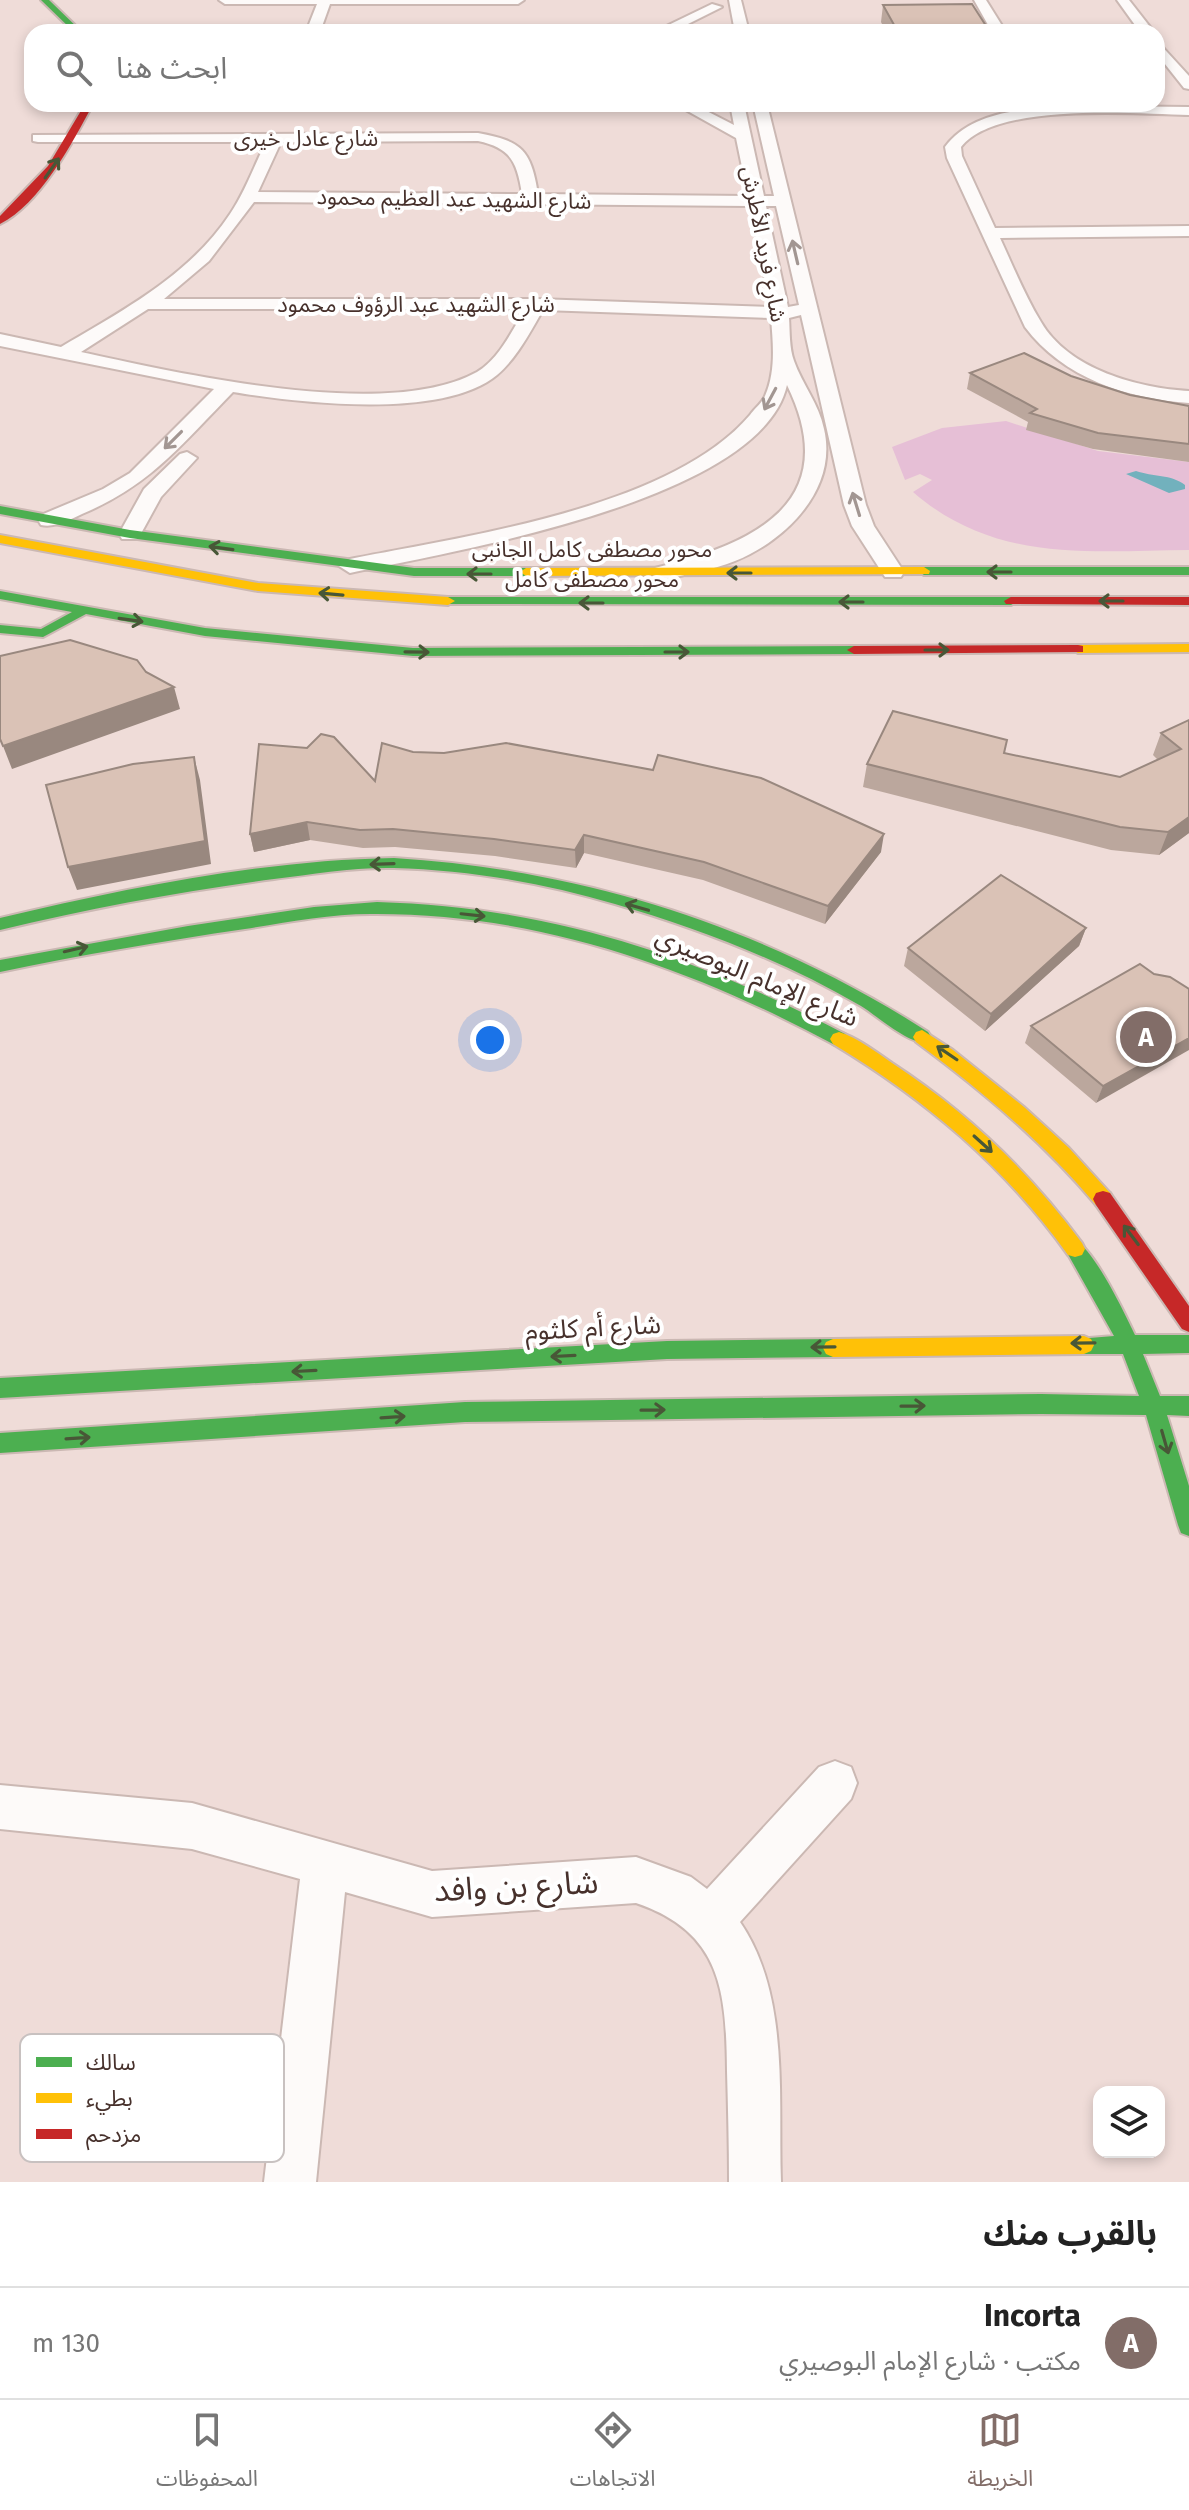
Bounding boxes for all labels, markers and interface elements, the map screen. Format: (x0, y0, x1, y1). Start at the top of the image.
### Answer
search box (24, 24, 1165, 112)
icon: search (52, 46, 96, 90)
text: ابحث هنا (116, 50, 227, 86)
street label: شارع عادل خيرى (234, 125, 378, 155)
one-way arrow (43, 158, 60, 179)
street label: شارع فريد الأطرش (733, 164, 792, 325)
street label: شارع الشهيد عبد العظيم محمود (316, 183, 592, 218)
one-way arrow (787, 239, 802, 265)
street label: شارع الشهيد عبد الرؤوف محمود (277, 291, 555, 321)
one-way arrow (761, 387, 777, 410)
one-way arrow (164, 430, 183, 450)
one-way arrow (848, 492, 863, 518)
street label: محور مصطفى كامل الجانبى (472, 536, 712, 563)
one-way arrow (208, 540, 234, 555)
one-way arrow (986, 564, 1013, 580)
one-way arrow (726, 565, 753, 581)
one-way arrow (466, 566, 493, 582)
street label: محور مصطفى كامل (505, 566, 679, 593)
one-way arrow (318, 586, 345, 601)
one-way arrow (1098, 593, 1125, 609)
one-way arrow (838, 594, 865, 610)
one-way arrow (578, 595, 605, 611)
one-way arrow (118, 613, 144, 628)
one-way arrow (923, 642, 950, 658)
one-way arrow (663, 644, 690, 660)
one-way arrow (403, 645, 430, 660)
one-way arrow (369, 857, 396, 872)
one-way arrow (625, 899, 651, 914)
one-way arrow (459, 908, 486, 923)
street label: شارع الإمام البوصيري (650, 920, 863, 1037)
one-way arrow (63, 941, 88, 956)
pin: A (1120, 1007, 1172, 1067)
your location (470, 1020, 510, 1060)
one-way arrow (936, 1045, 958, 1061)
one-way arrow (972, 1135, 992, 1153)
one-way arrow (1122, 1225, 1139, 1246)
street label: شارع أم كلثوم (524, 1308, 662, 1351)
one-way arrow (1070, 1335, 1097, 1351)
one-way arrow (810, 1339, 837, 1355)
one-way arrow (550, 1349, 577, 1364)
one-way arrow (291, 1363, 318, 1378)
one-way arrow (899, 1398, 926, 1414)
one-way arrow (639, 1402, 666, 1418)
one-way arrow (379, 1409, 406, 1424)
one-way arrow (1158, 1429, 1173, 1455)
one-way arrow (64, 1430, 91, 1445)
street label: شارع بن وافد (433, 1863, 599, 1914)
legend (20, 2034, 284, 2162)
text: سالك (86, 2049, 136, 2076)
text: بطيء (86, 2085, 133, 2115)
map controls (1093, 2086, 1165, 2158)
button: layers (1093, 2086, 1165, 2158)
text: مزدحم (86, 2121, 141, 2151)
text: بالقرب منك (983, 2213, 1157, 2254)
text: Incorta (984, 2298, 1081, 2334)
text: 130 m (32, 2328, 100, 2359)
text: A (1123, 2328, 1139, 2359)
text: مكتب · شارع الإمام البوصيري (779, 2346, 1081, 2377)
tab: المحفوظات (156, 2408, 258, 2502)
tab: الاتجاهات (570, 2408, 656, 2502)
tab: الخريطة (967, 2408, 1033, 2502)

